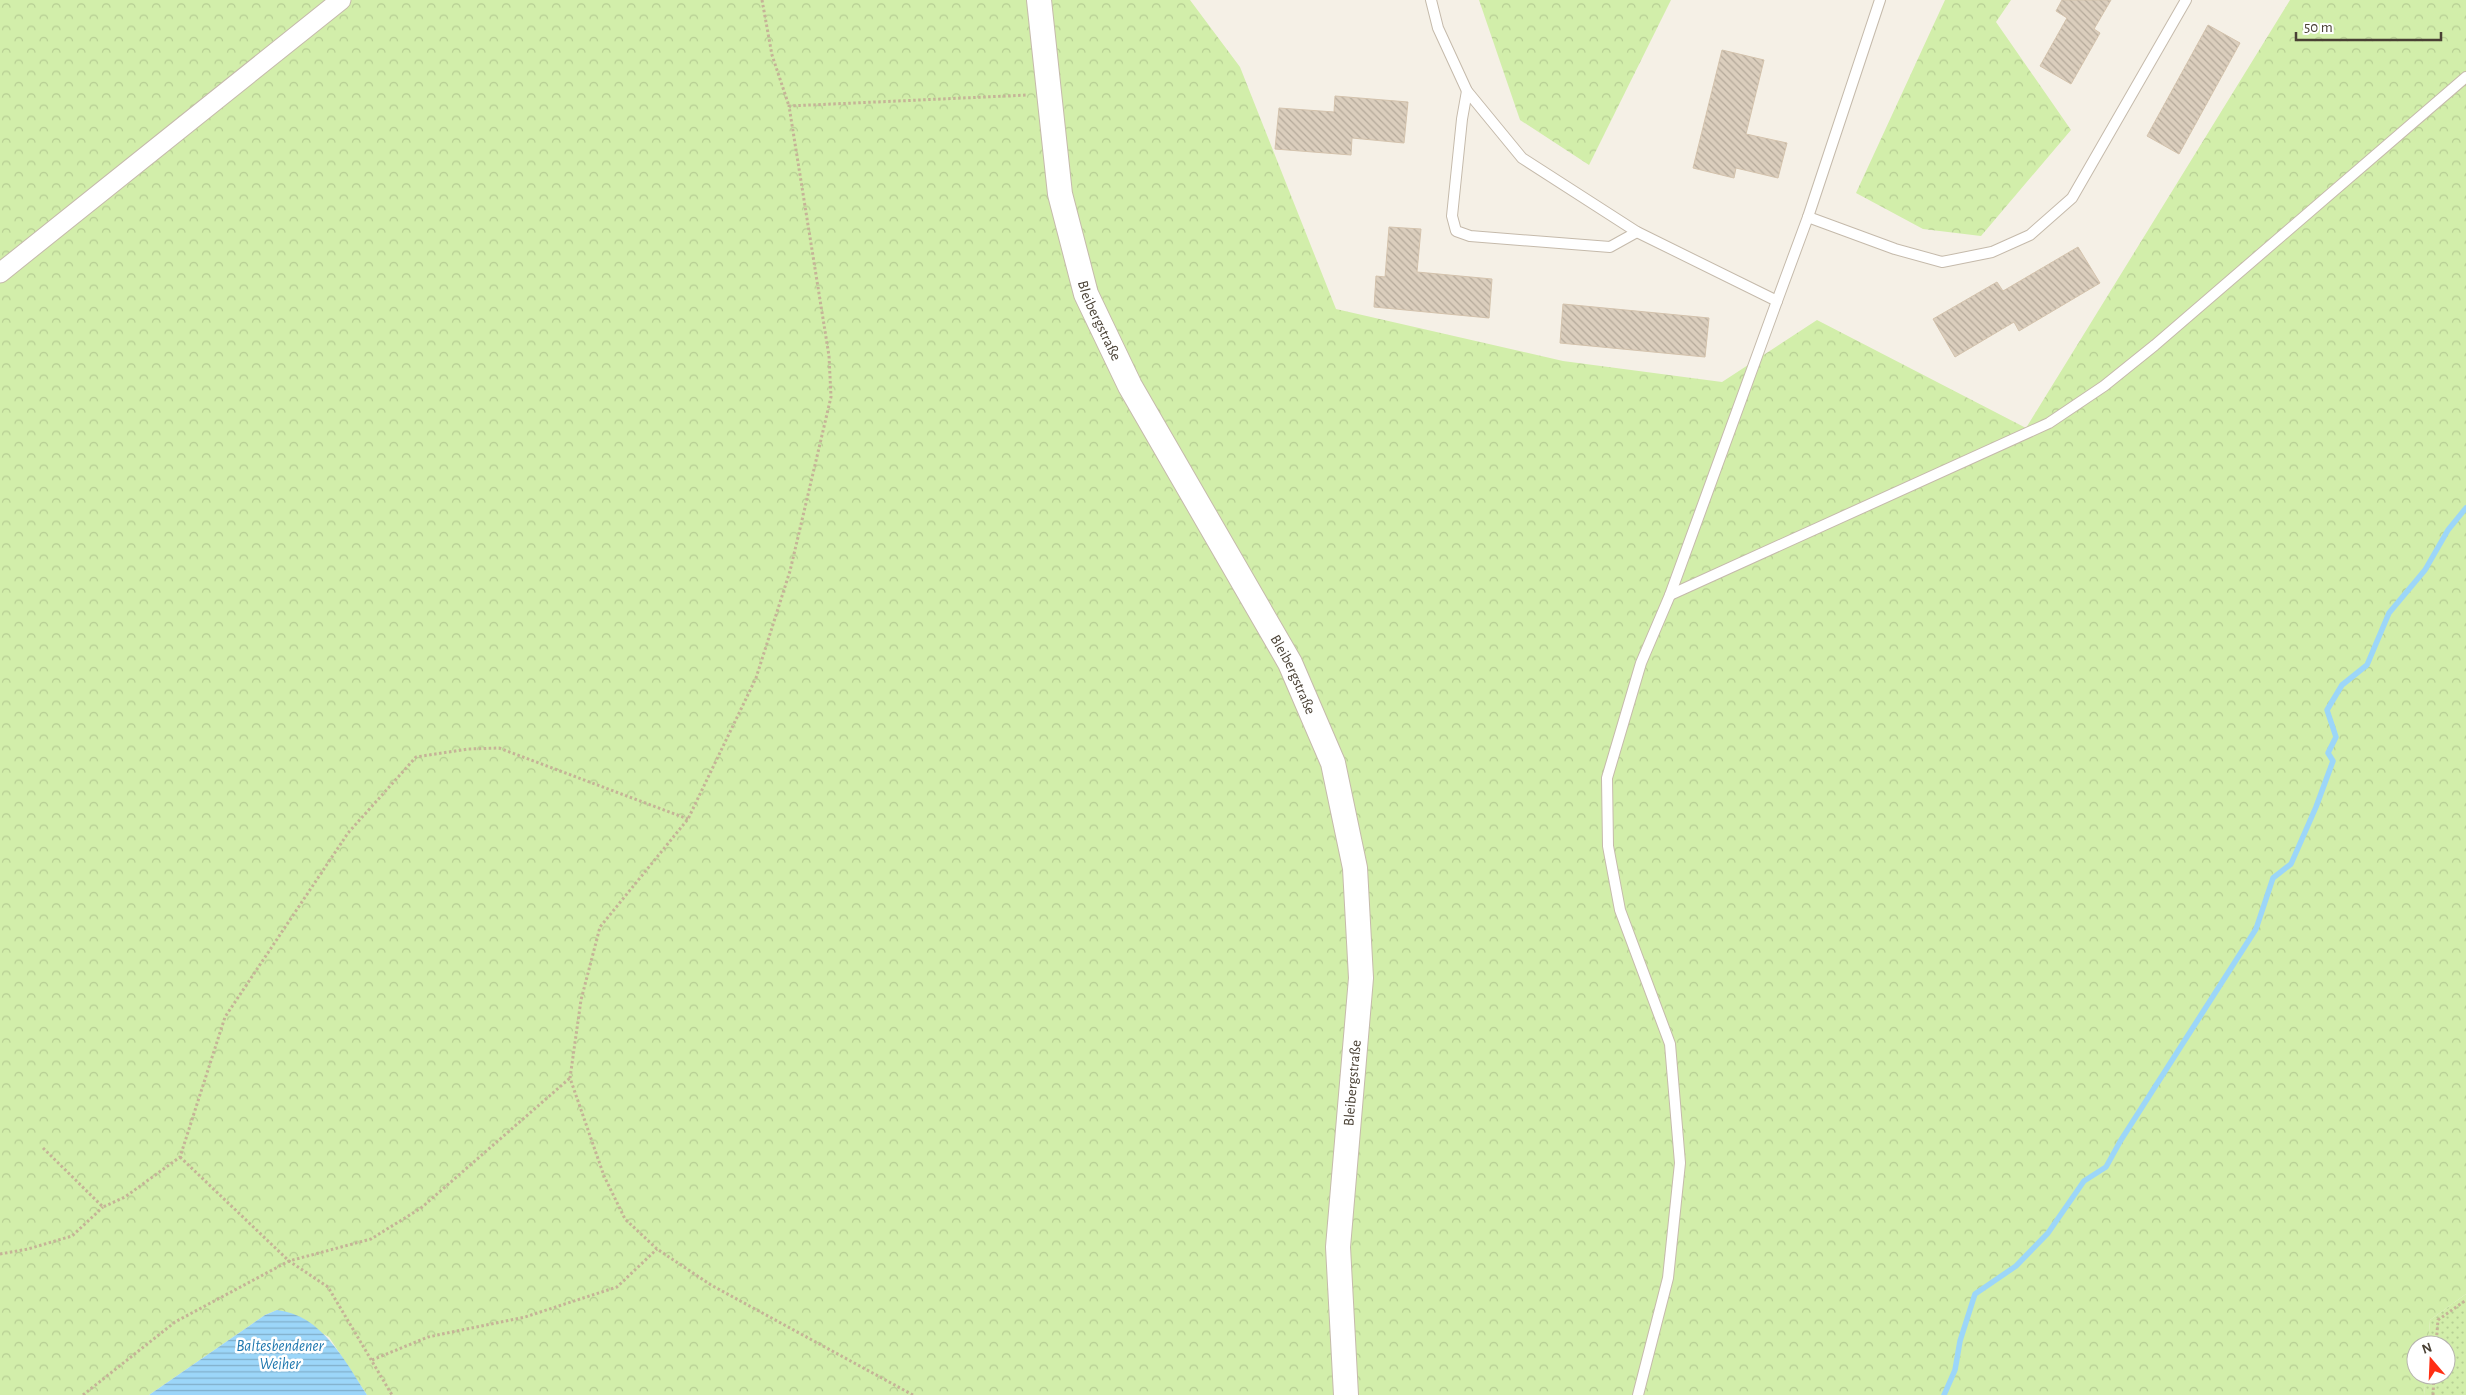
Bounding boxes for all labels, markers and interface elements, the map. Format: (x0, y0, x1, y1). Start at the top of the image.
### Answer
scale bar (2296, 10, 2441, 42)
text: 50 m (2304, 20, 2333, 35)
street label: Bleibergstraße (1075, 279, 1124, 363)
street label: Bleibergstraße (1267, 632, 1318, 717)
street label: Bleibergstraße (1341, 1039, 1364, 1127)
north arrow (2406, 1335, 2456, 1385)
water label: Baltesbendener Weiher (236, 1338, 325, 1372)
text: N (2420, 1340, 2434, 1357)

